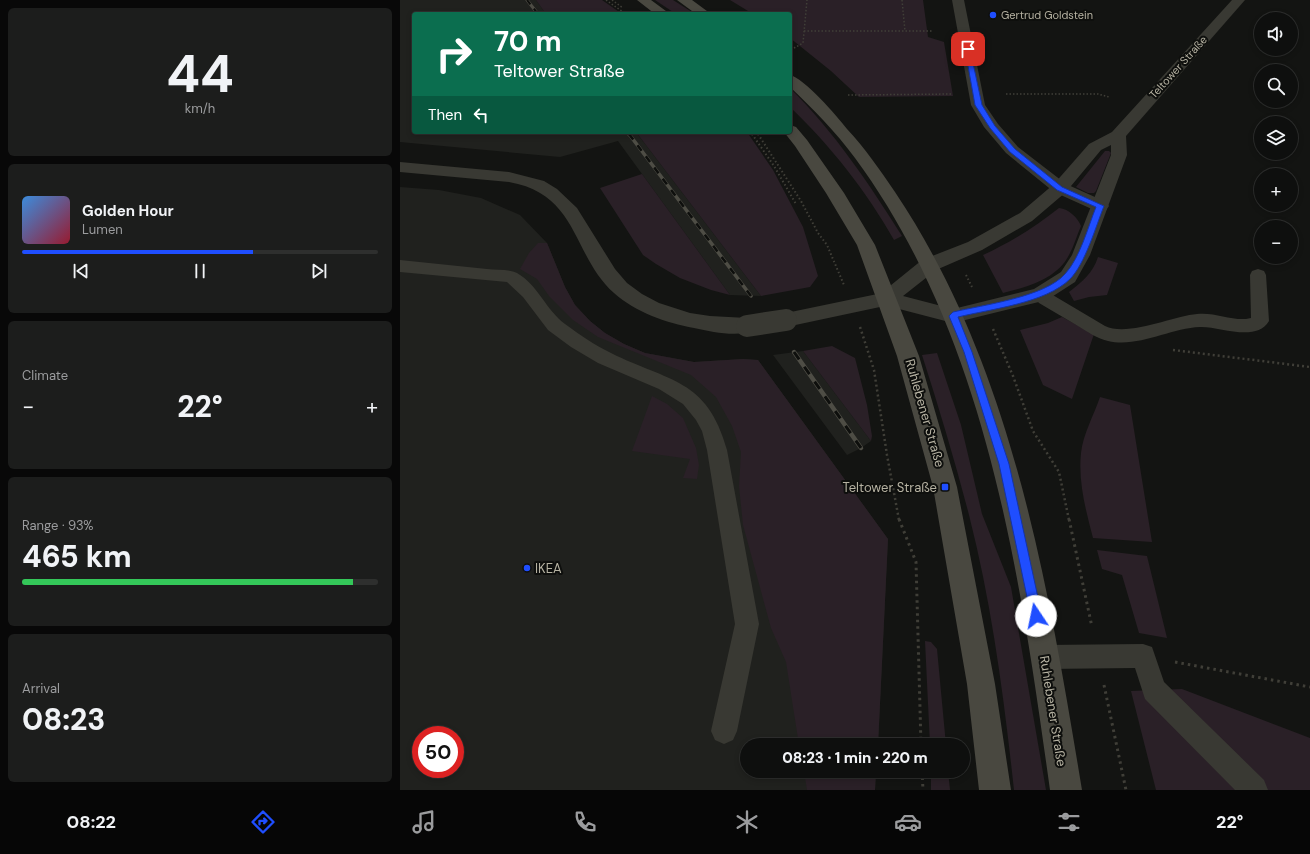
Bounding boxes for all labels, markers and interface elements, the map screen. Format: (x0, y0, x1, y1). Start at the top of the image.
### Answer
place label: Gertrud Goldstein (1001, 8, 1093, 22)
marker: Gertrud Goldstein (988, 10, 998, 20)
map controls (1254, 12, 1298, 264)
button: sound (1254, 12, 1298, 56)
text: 70 m (494, 23, 562, 60)
icon: right (428, 28, 480, 80)
pin (951, 32, 985, 66)
street label: Teltower Straße (1146, 33, 1210, 101)
icon: arrive (957, 38, 979, 60)
text: 44 (166, 40, 234, 108)
text: Teltower Straße (494, 59, 625, 83)
button: search (1254, 64, 1298, 108)
text: km/h (185, 100, 215, 117)
icon: left (470, 104, 492, 126)
text: Then (428, 105, 462, 125)
button: layers (1254, 116, 1298, 160)
button: + (1254, 168, 1298, 212)
text: Golden Hour (82, 201, 174, 221)
button: − (1254, 220, 1298, 264)
text: Lumen (82, 221, 123, 238)
icon: previous (70, 260, 92, 282)
icon: pause (189, 260, 211, 282)
icon: next (308, 260, 330, 282)
street label: Ruhlebener Straße (901, 357, 949, 469)
text: Climate (22, 367, 68, 384)
text: 22° (177, 387, 223, 426)
text: − (22, 392, 34, 421)
text: + (366, 392, 378, 421)
place label: Teltower Straße (843, 479, 937, 496)
marker: Teltower Straße (940, 482, 950, 492)
text: Range · 93% (22, 517, 94, 534)
text: 465 km (22, 537, 132, 576)
place label: IKEA (535, 560, 562, 577)
marker: IKEA (522, 563, 532, 573)
position arrow (1015, 595, 1057, 637)
street label: Ruhlebener Straße (1036, 654, 1070, 768)
text: Arrival (22, 680, 60, 697)
text: 08:23 (22, 700, 106, 739)
speed limit sign: 50 (412, 726, 464, 778)
text: 08:23 · 1 min · 220 m (782, 748, 928, 768)
icon: directions (249, 808, 277, 836)
icon: music (410, 808, 438, 836)
icon: phone (571, 808, 599, 836)
icon: climate (733, 808, 761, 836)
icon: car (894, 808, 922, 836)
icon: filters (1055, 808, 1083, 836)
text: 08:22 (67, 810, 116, 834)
text: 22° (1216, 810, 1243, 834)

